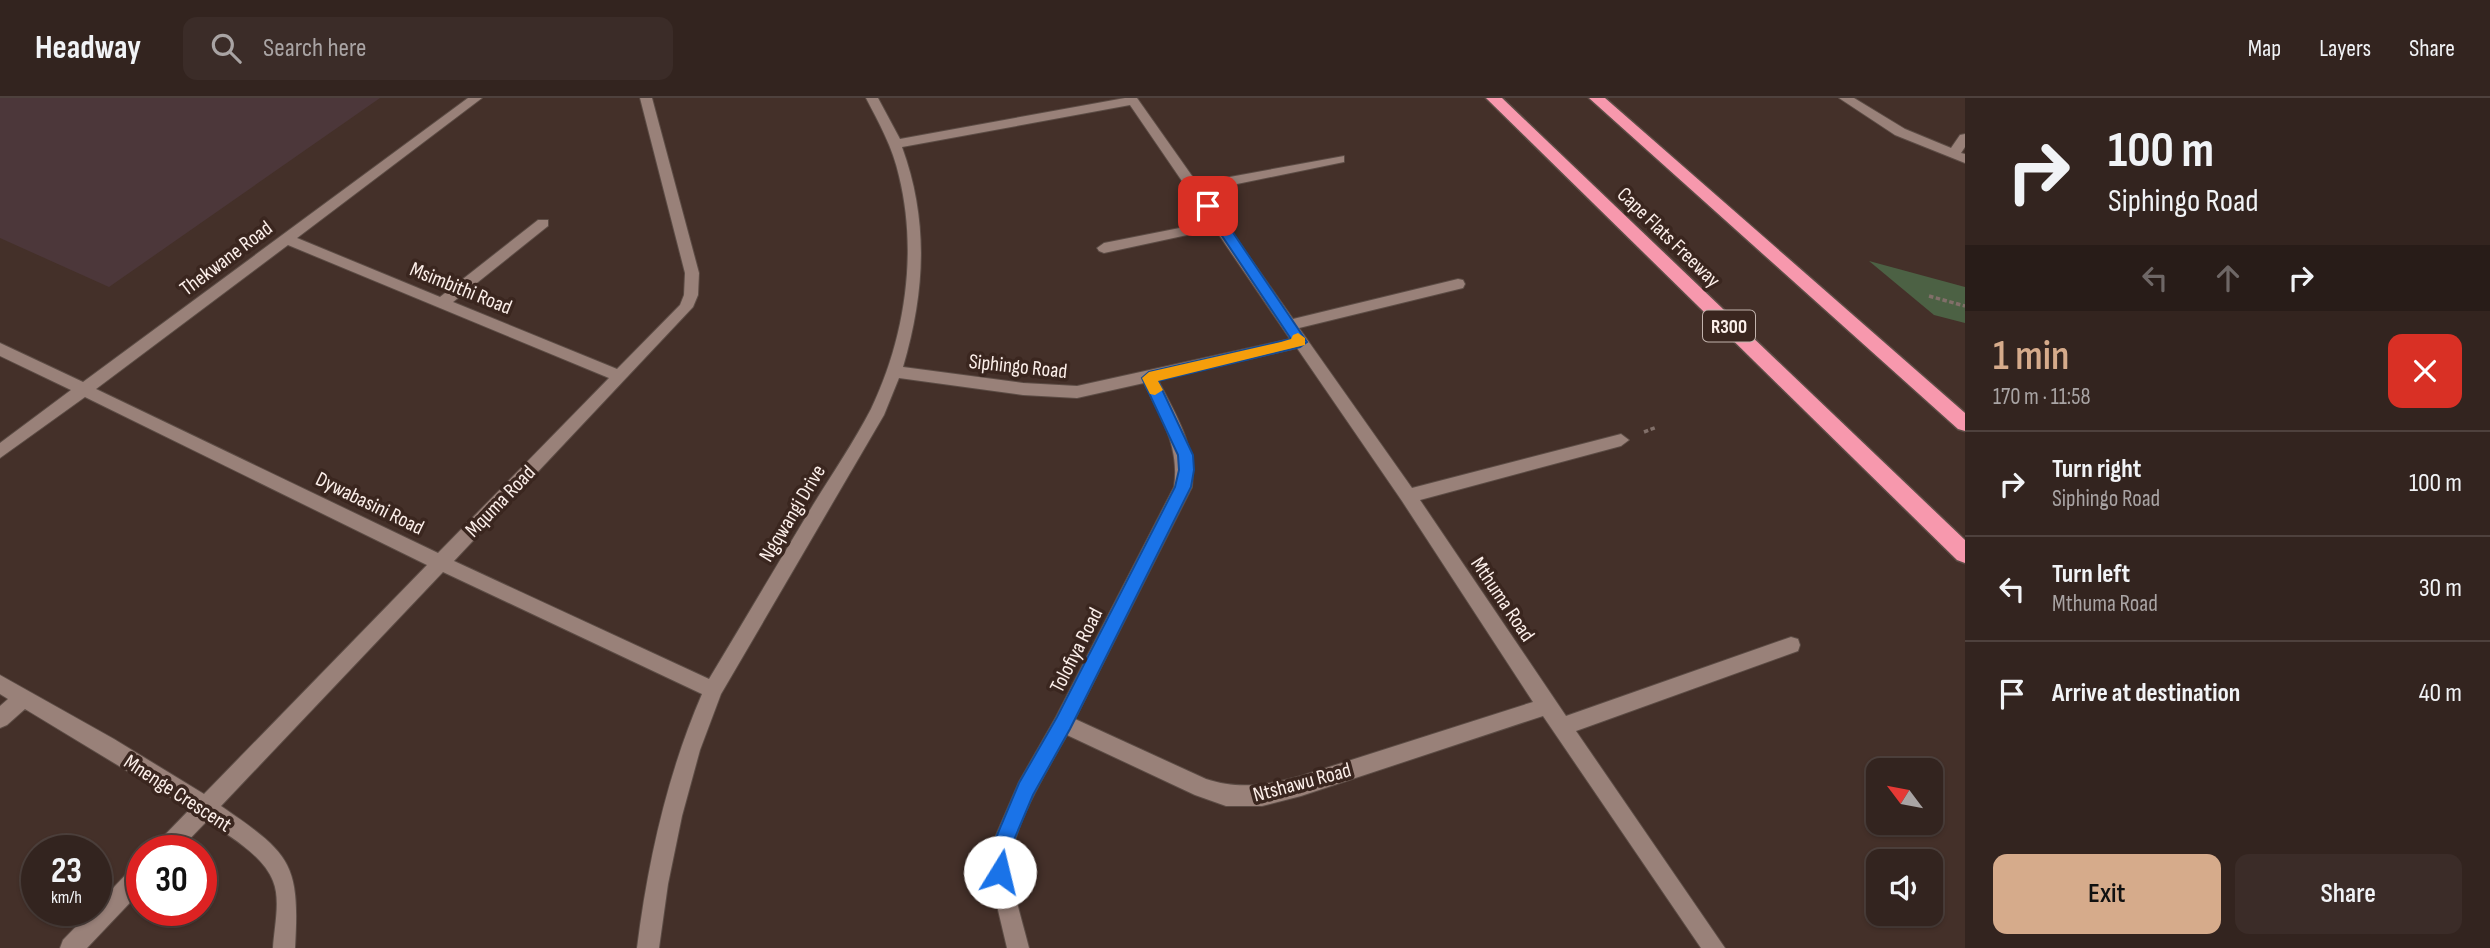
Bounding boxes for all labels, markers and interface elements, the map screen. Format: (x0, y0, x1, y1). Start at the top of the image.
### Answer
search box (183, 17, 673, 80)
text: Headway (35, 28, 141, 68)
icon: search (207, 29, 245, 67)
text: Search here (263, 33, 366, 64)
text: Map (2248, 34, 2281, 63)
text: Layers (2319, 34, 2371, 63)
text: Share (2409, 34, 2455, 63)
text: 100 m (2108, 122, 2214, 181)
icon: right (1993, 126, 2084, 217)
pin (1178, 176, 1238, 236)
street label: Cape Flats Freeway (1612, 182, 1725, 293)
text: Siphingo Road (2108, 182, 2259, 221)
icon: arrive (1189, 187, 1227, 225)
street label: Thekwane Road (175, 216, 277, 301)
street label: Msimbithi Road (406, 257, 515, 320)
icon: left (2136, 259, 2174, 297)
icon: ahead (2209, 259, 2247, 297)
icon: right (2282, 259, 2320, 297)
road number: R300 (1703, 310, 1755, 342)
text: 1 min (1993, 331, 2069, 382)
button: close (2388, 334, 2462, 408)
street label: Siphingo Road (968, 349, 1068, 384)
text: 170 m · 11:58 (1993, 383, 2090, 411)
text: Turn right (2052, 454, 2141, 485)
street label: Mquma Road (460, 460, 541, 542)
street label: Ngqwangi Drive (754, 460, 831, 566)
icon: right (1993, 465, 2031, 503)
street label: Dywabasini Road (312, 466, 428, 540)
text: 100 m (2409, 468, 2462, 499)
text: Siphingo Road (2052, 485, 2160, 513)
street label: Mthuma Road (1465, 552, 1540, 646)
text: Turn left (2052, 559, 2130, 590)
icon: left (1993, 570, 2031, 608)
text: 30 m (2419, 573, 2462, 604)
text: Mthuma Road (2052, 590, 2158, 618)
street label: Tolofiya Road (1044, 604, 1108, 697)
icon: arrive (1993, 675, 2031, 713)
text: Arrive at destination (2052, 678, 2240, 709)
text: 40 m (2419, 678, 2462, 709)
street label: Mnenge Crescent (119, 749, 236, 837)
street label: Ntshawu Road (1250, 757, 1354, 808)
north arrow (1866, 758, 1942, 835)
map controls (1866, 758, 1943, 926)
speed limit sign: 30 (126, 835, 217, 926)
position arrow (963, 835, 1037, 909)
button: sound (1866, 849, 1943, 926)
text: 23 (51, 850, 82, 893)
button: Exit (1993, 854, 2221, 934)
button: Share (2235, 854, 2462, 934)
text: km/h (51, 887, 82, 908)

